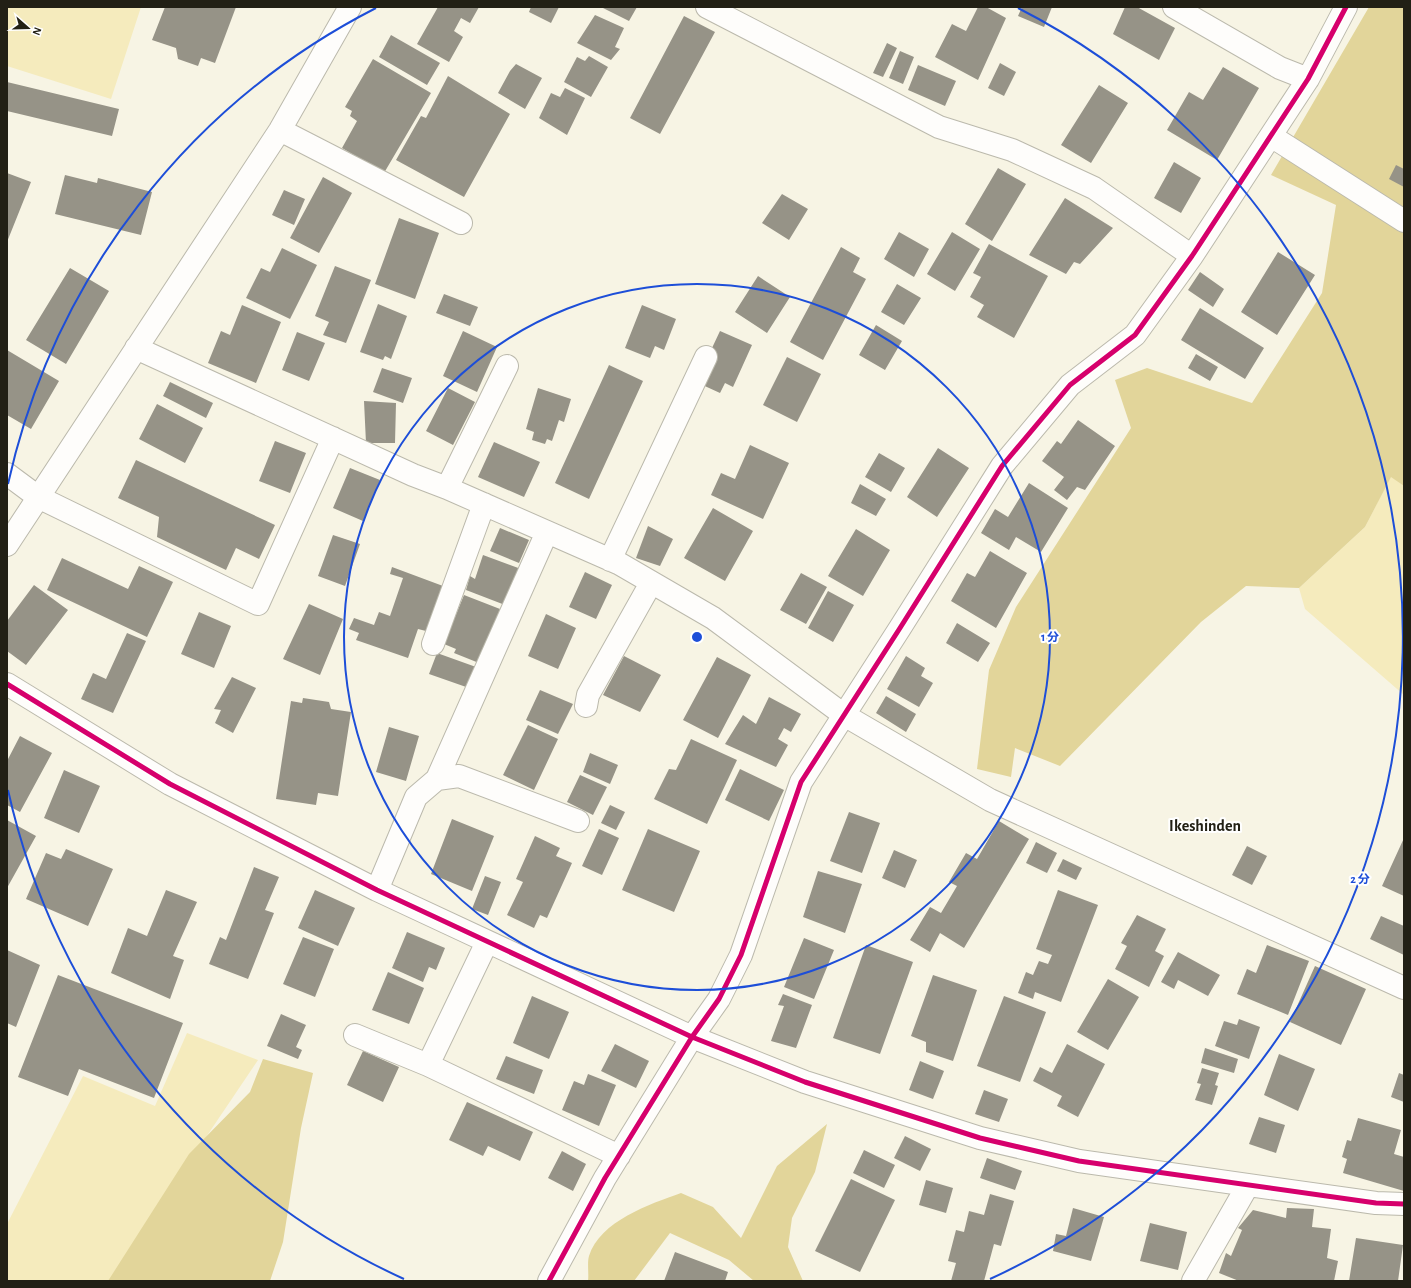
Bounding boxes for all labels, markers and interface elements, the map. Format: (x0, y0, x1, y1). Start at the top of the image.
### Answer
north arrow (8, 8, 48, 48)
text: N (30, 26, 43, 37)
centre of rings (690, 630, 704, 644)
text: 1 分 (1041, 631, 1059, 643)
district label: Ikeshinden (1169, 818, 1241, 834)
text: 2 分 (1350, 873, 1370, 885)

